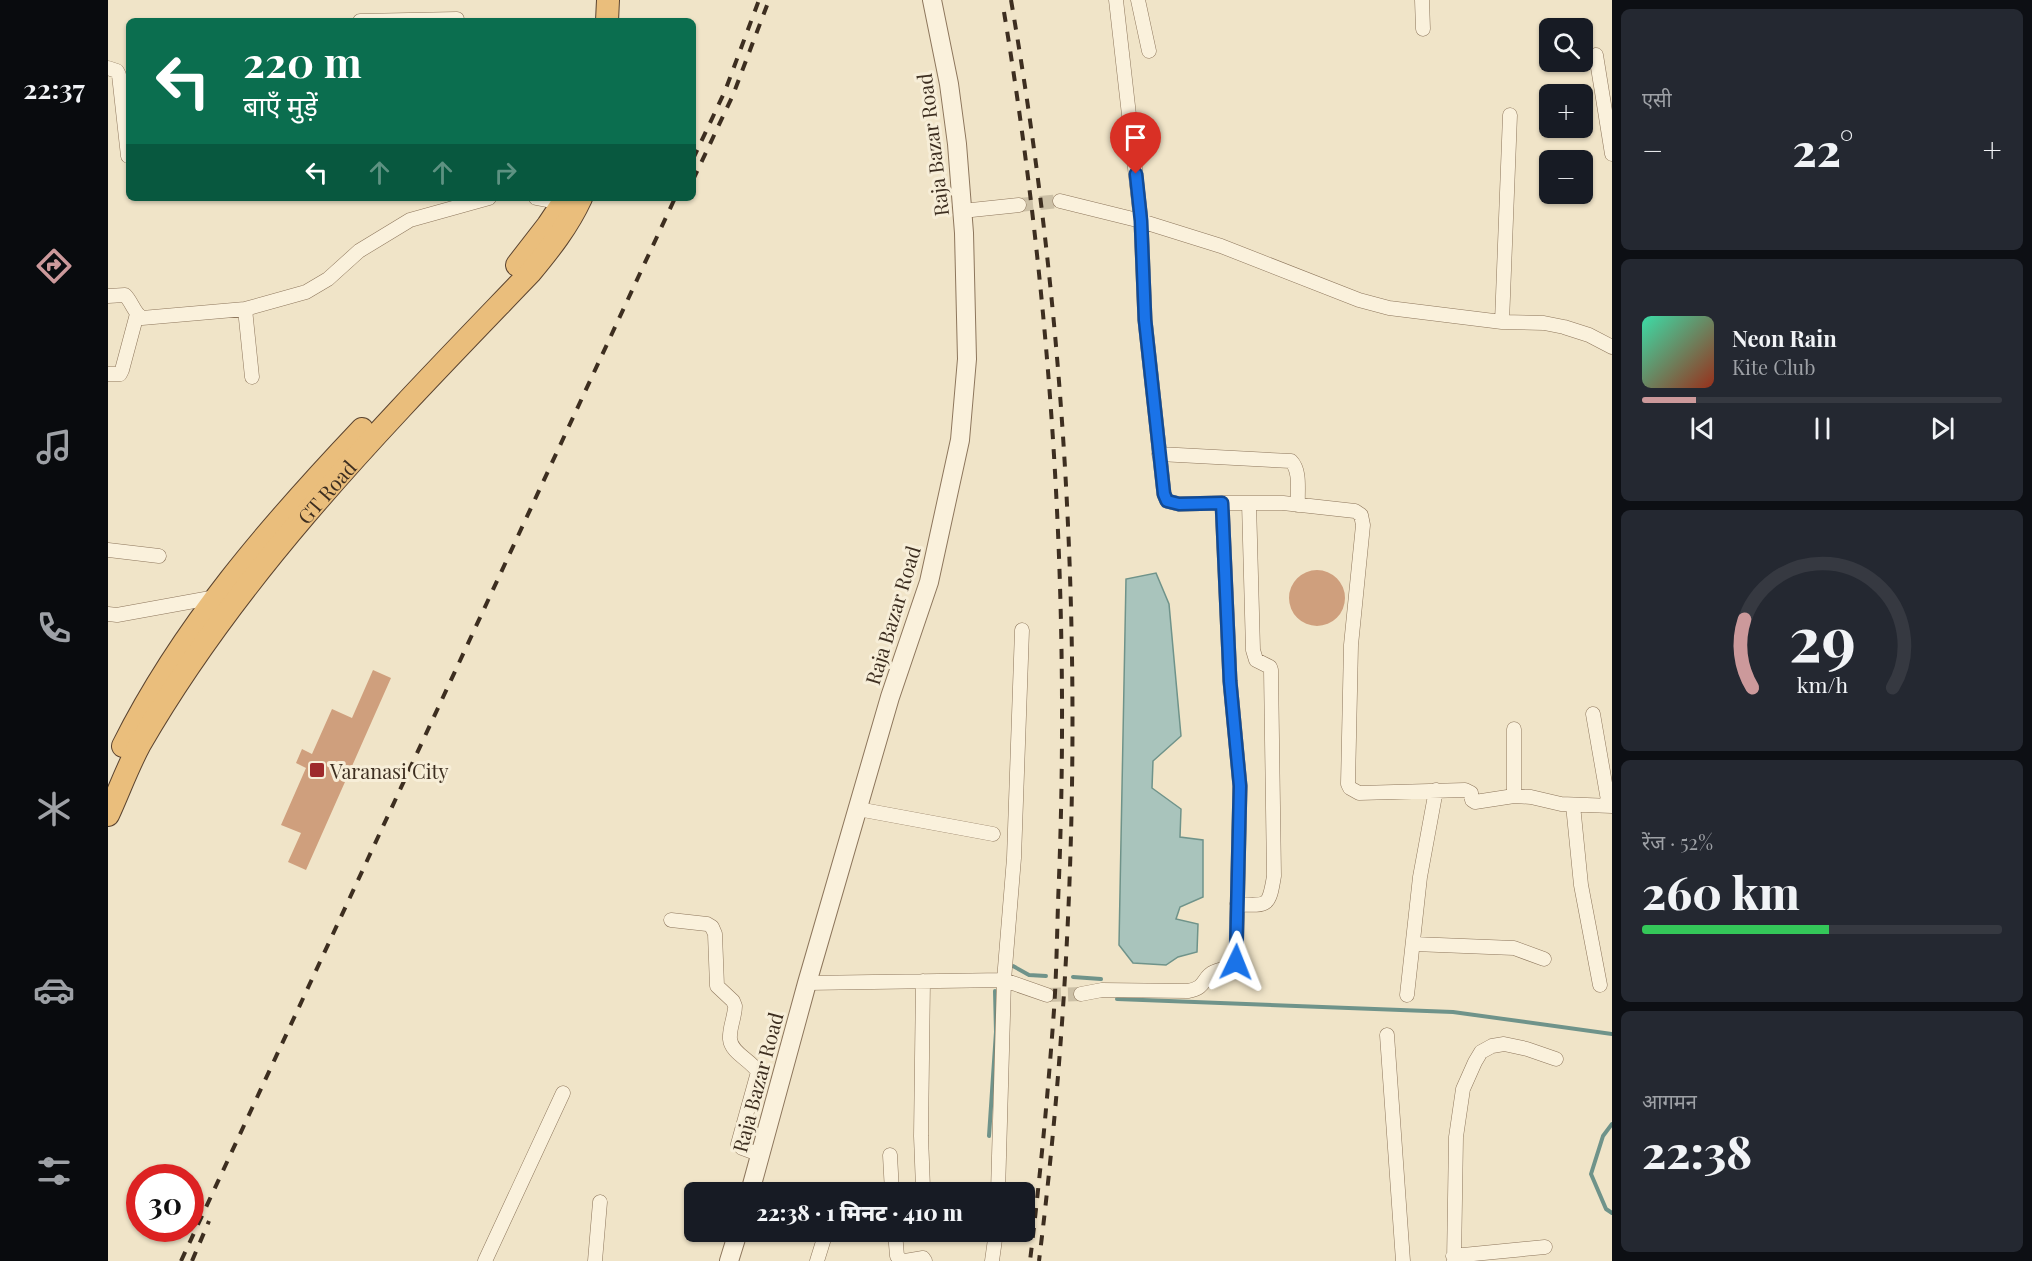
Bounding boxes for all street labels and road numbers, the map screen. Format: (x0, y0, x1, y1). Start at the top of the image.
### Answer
street label: Raja Bazar Road (910, 72, 954, 218)
street label: GT Road (290, 453, 361, 529)
street label: Raja Bazar Road (858, 542, 926, 688)
street label: Raja Bazar Road (725, 1009, 789, 1155)

